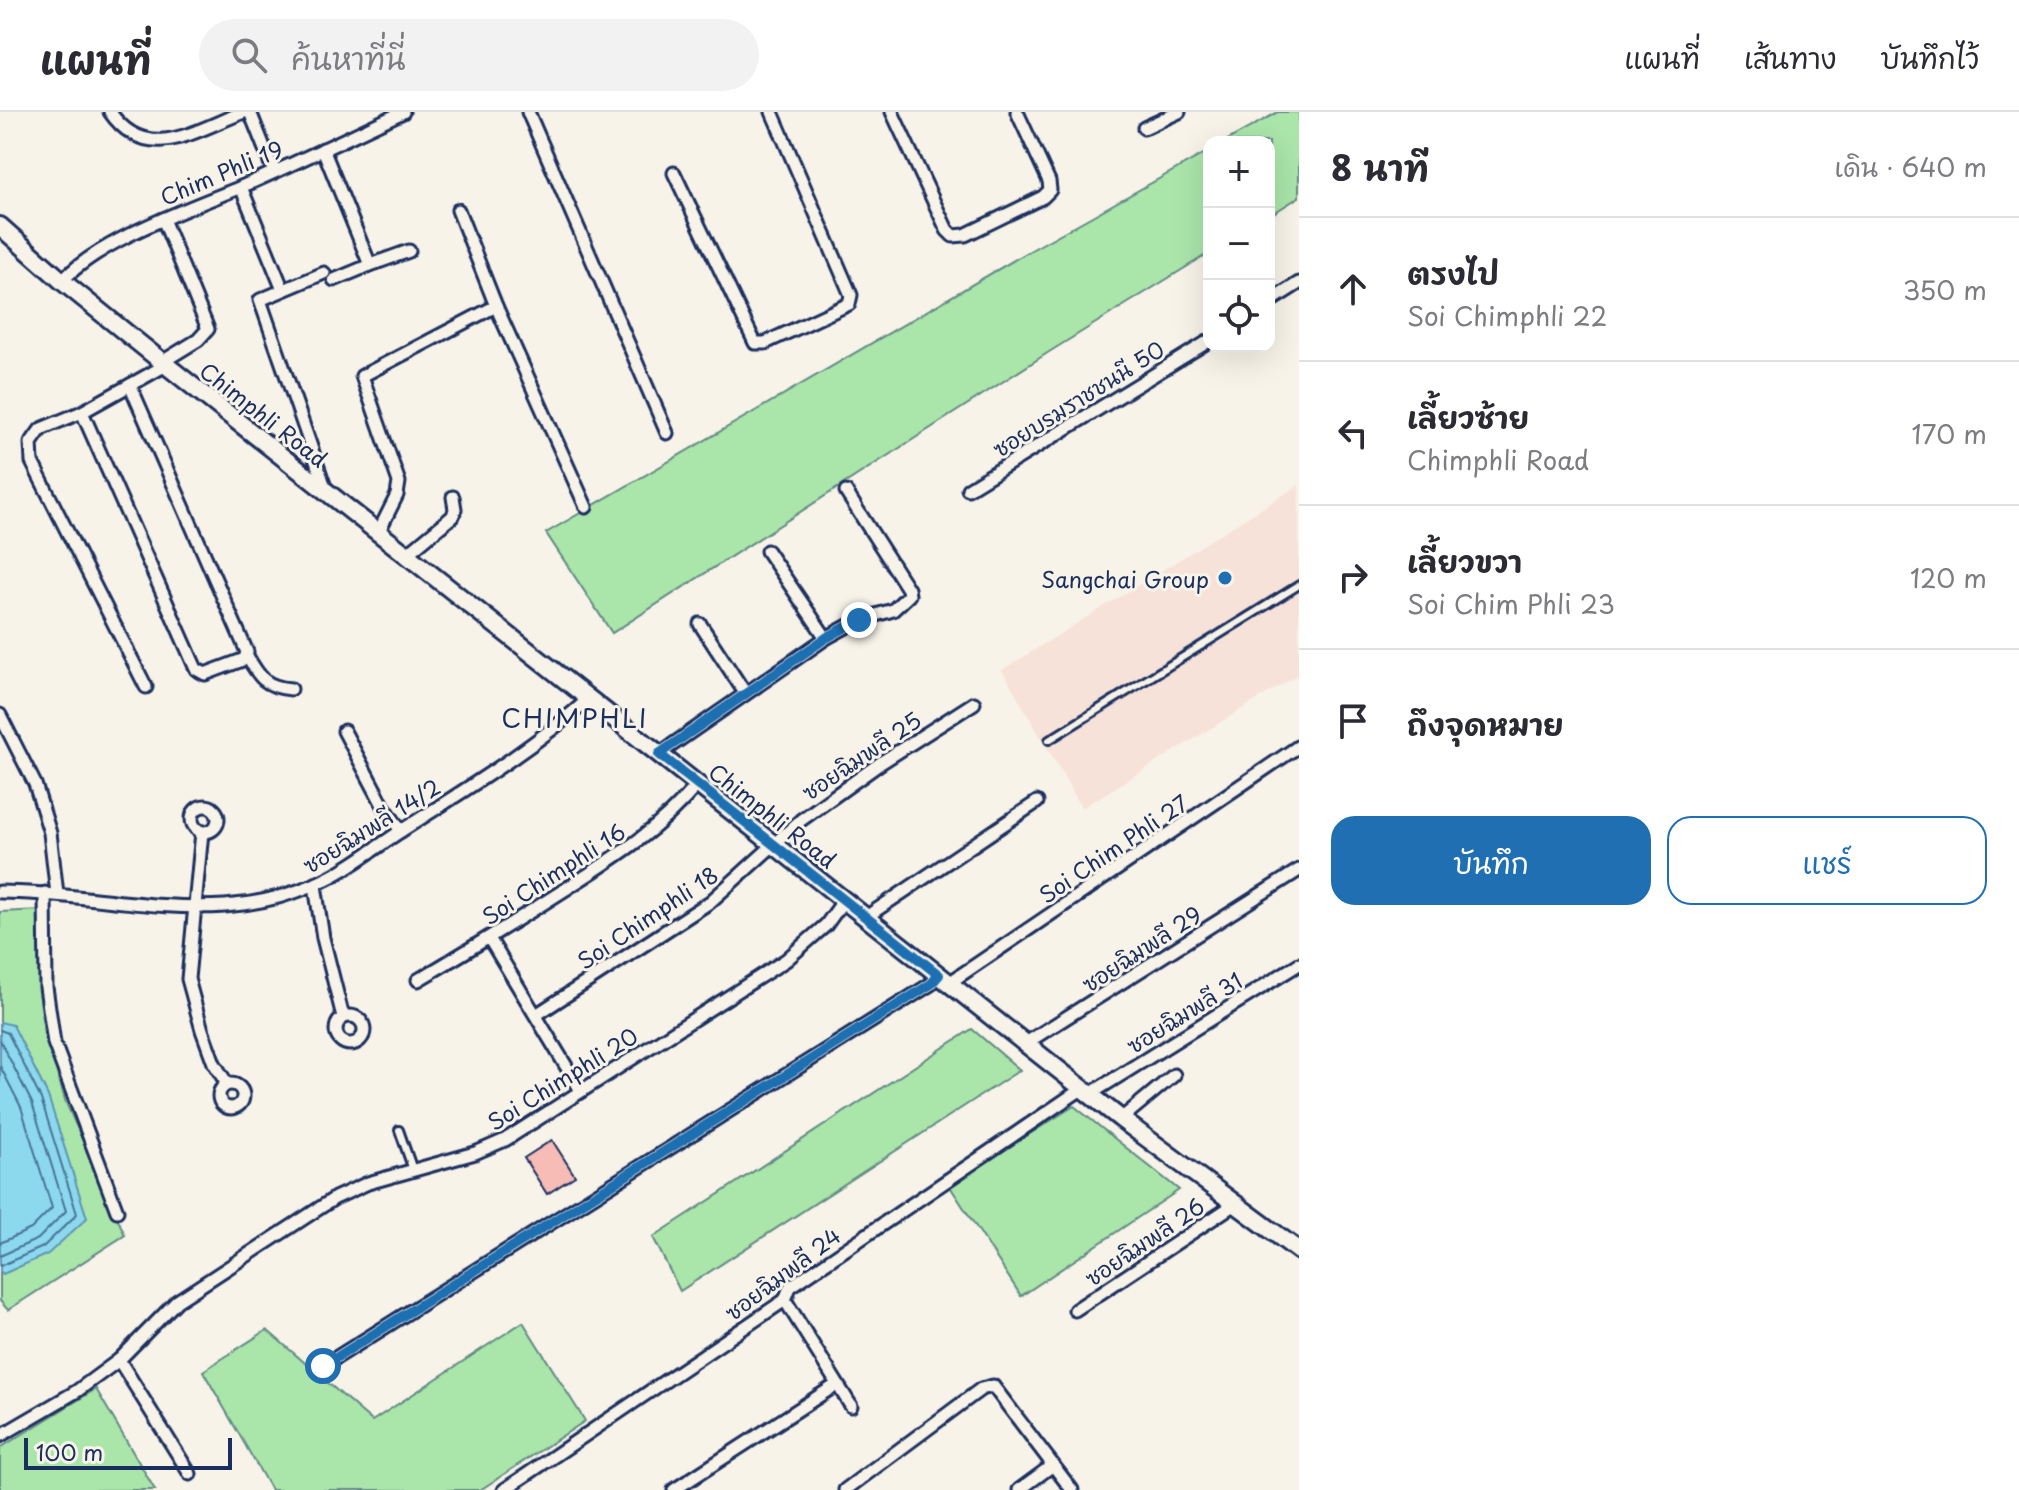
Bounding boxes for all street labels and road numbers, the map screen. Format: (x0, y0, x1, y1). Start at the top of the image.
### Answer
street label: Chim Phli 19 (155, 131, 287, 213)
street label: ซอยบรมราชชนนี 50 (986, 332, 1170, 464)
street label: Chimphli Road (193, 354, 335, 474)
street label: ซอยฉิมพลี 25 (795, 703, 927, 807)
street label: Chimphli Road (702, 755, 844, 875)
street label: ซอยฉิมพลี 14/2 (296, 770, 446, 880)
street label: Soi Chim Phli 27 (1032, 786, 1194, 910)
street label: Soi Chimphli 16 (475, 814, 631, 932)
street label: Soi Chimphli 18 (570, 858, 724, 976)
street label: ซอยฉิมพลี 29 (1075, 897, 1207, 999)
street label: ซอยฉิมพลี 31 (1120, 963, 1248, 1061)
street label: Soi Chimphli 20 (480, 1019, 644, 1137)
street label: ซอยฉิมพลี 26 (1078, 1189, 1210, 1293)
street label: ซอยฉิมพลี 24 (717, 1219, 847, 1327)

